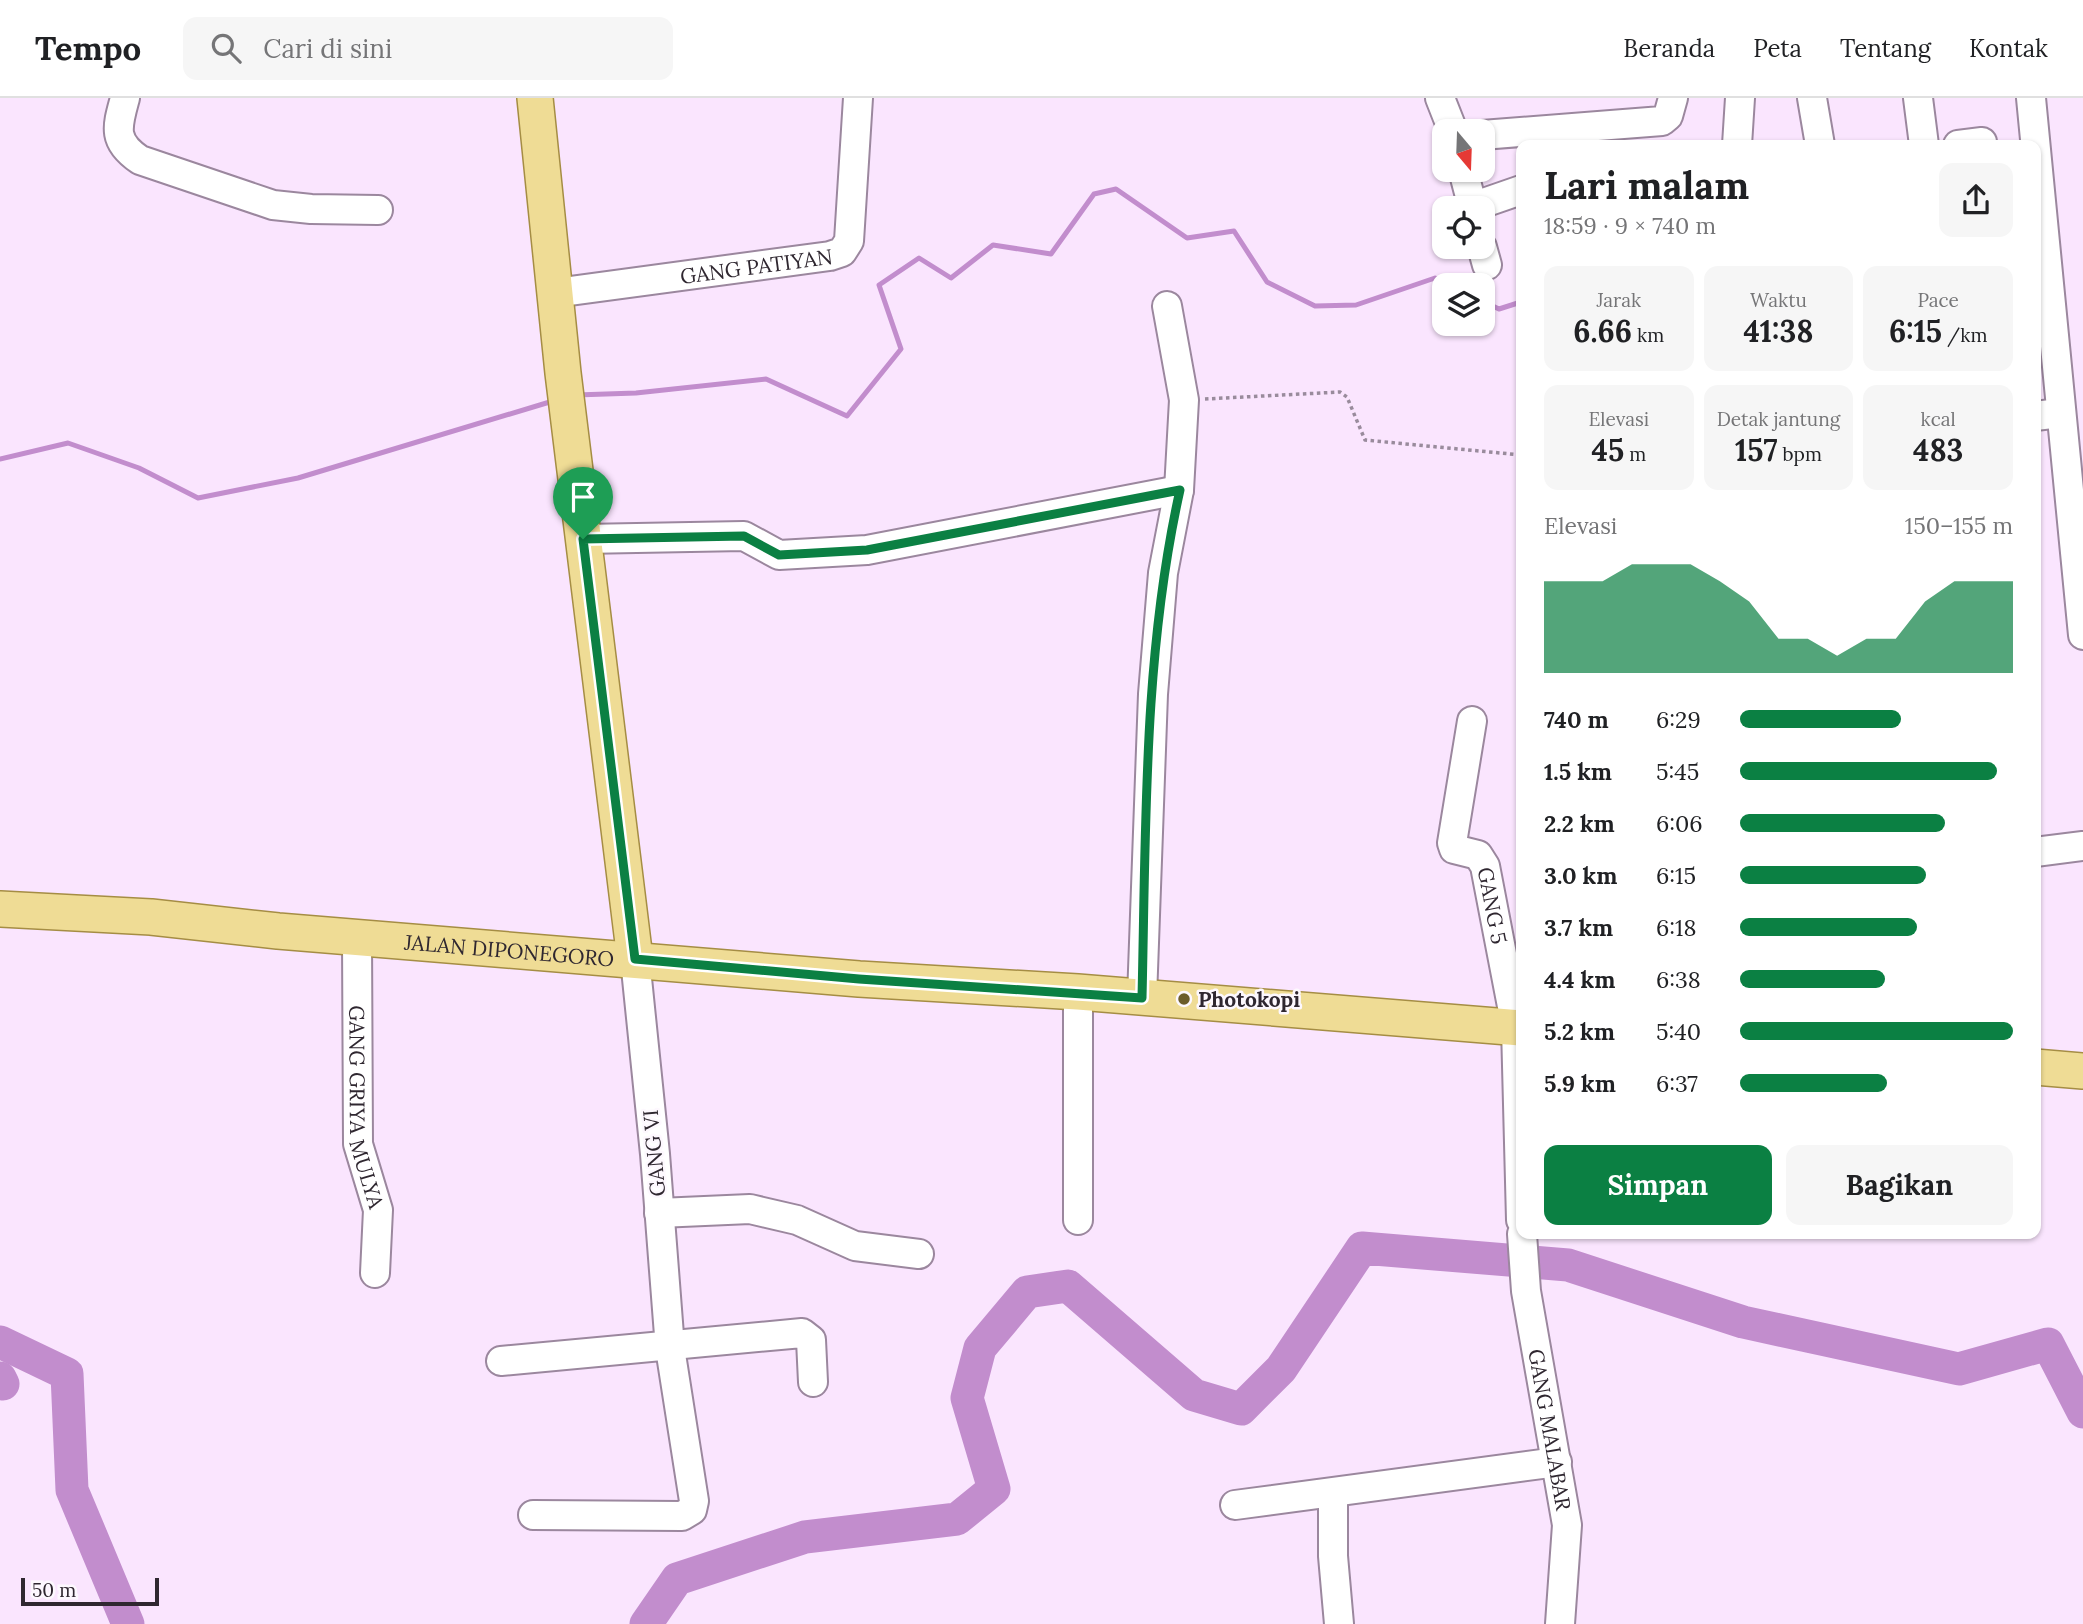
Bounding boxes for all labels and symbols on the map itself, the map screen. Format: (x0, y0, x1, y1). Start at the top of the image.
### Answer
north arrow (1432, 119, 1494, 182)
street label: GANG PATIYAN (678, 242, 834, 290)
pin (553, 467, 613, 539)
street label: GANG 5 (1472, 865, 1513, 946)
street label: JALAN DIPONEGORO (402, 928, 615, 972)
place label: Photokopi (1198, 986, 1300, 1013)
marker: Photokopi (1176, 991, 1192, 1007)
street label: GANG GRIYA MULYA (344, 1005, 391, 1213)
street label: GANG VI (637, 1108, 671, 1198)
street label: GANG MALABAR (1523, 1347, 1578, 1513)
scale bar (21, 1575, 159, 1607)

